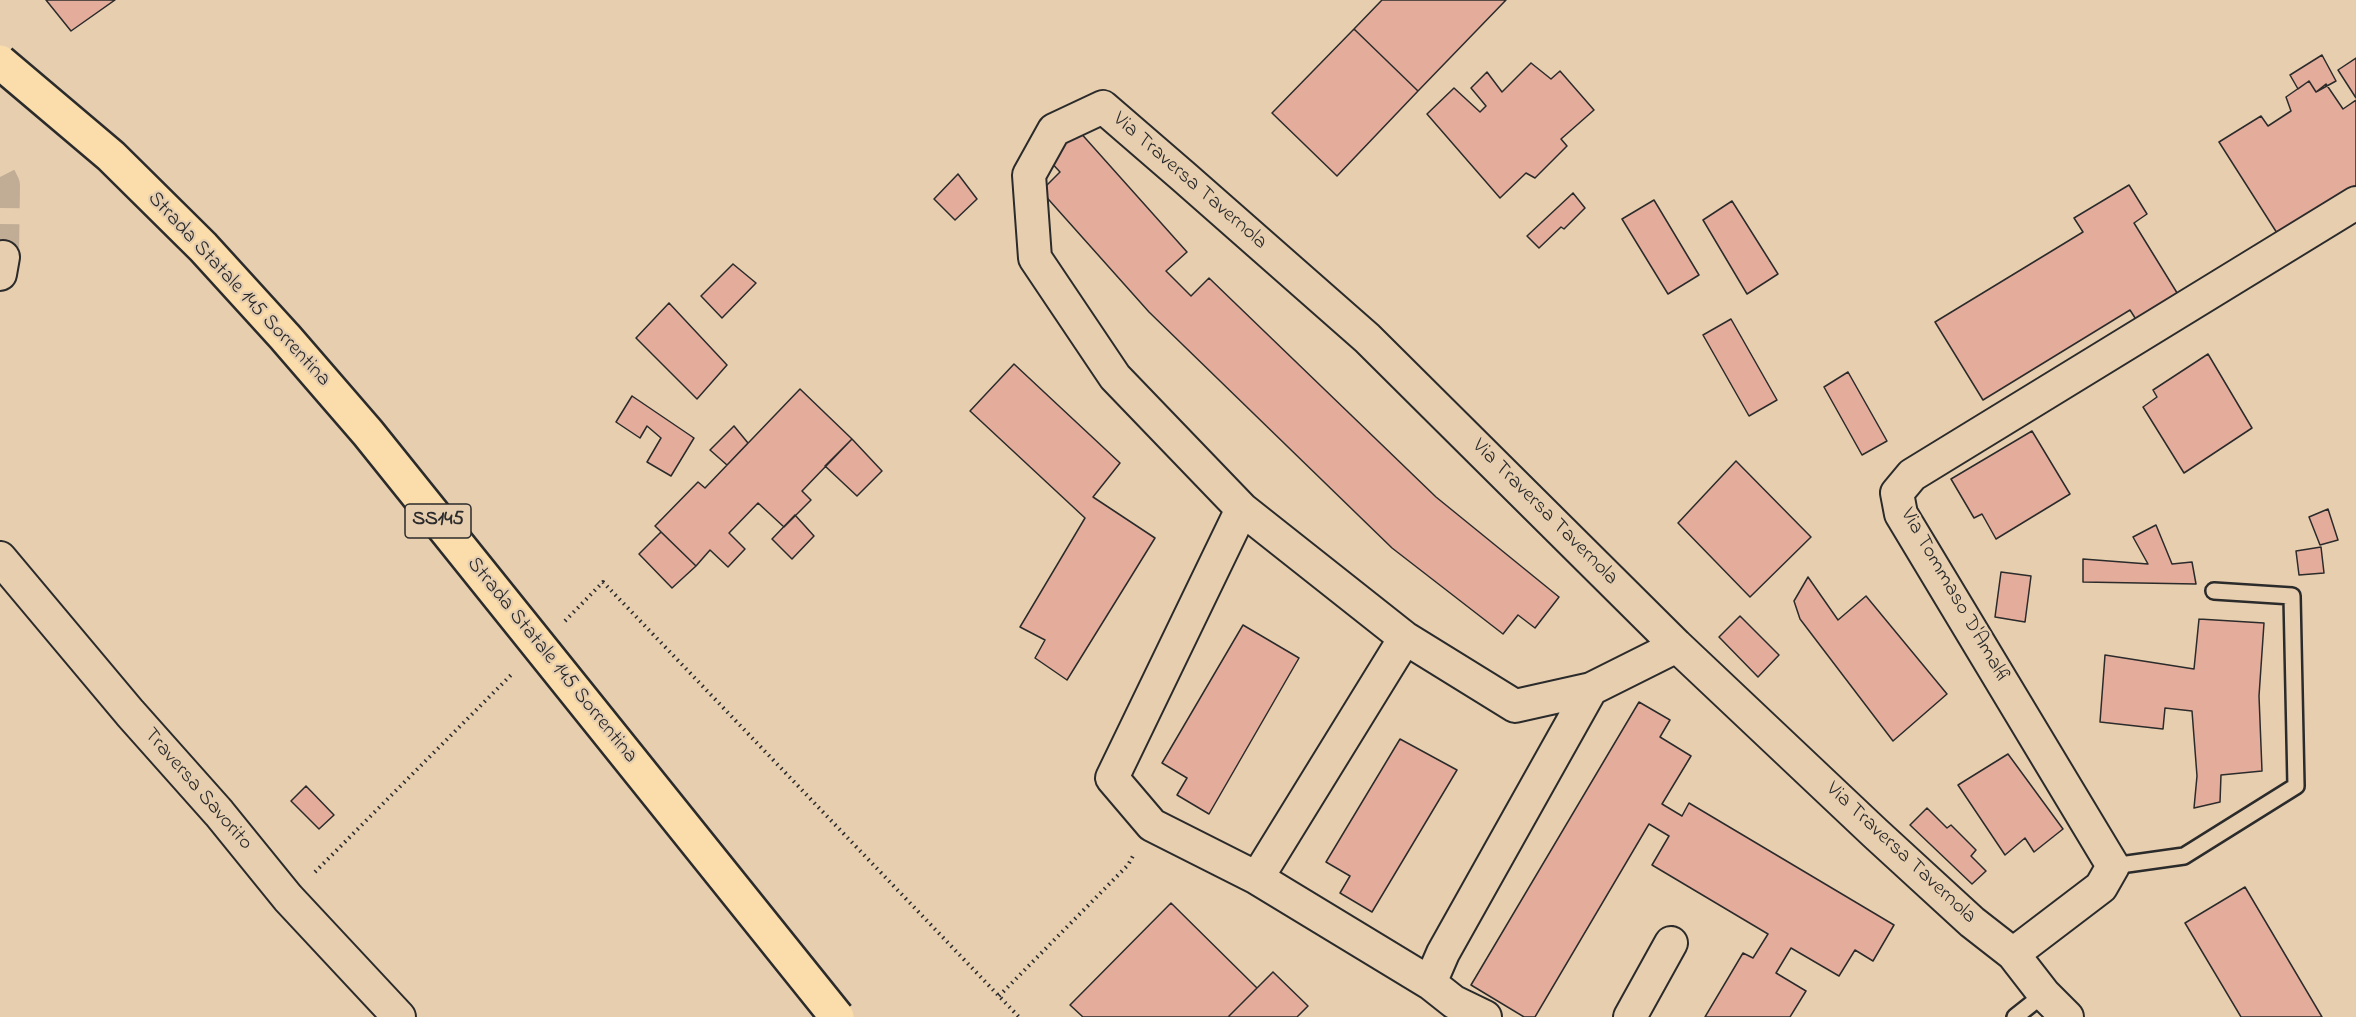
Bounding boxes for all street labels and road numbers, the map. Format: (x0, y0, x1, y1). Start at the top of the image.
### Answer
street label: Via Traversa Tavernola (1107, 108, 1271, 256)
street label: Strada Statale 145 Sorrentina (141, 187, 335, 393)
street label: Via Traversa Tavernola (1466, 435, 1622, 591)
road number: SS145 (405, 504, 471, 538)
street label: Via Tommaso D'Amalfi (1893, 504, 2015, 690)
street label: Strada Statale 145 Sorrentina (460, 553, 642, 769)
street label: Traversa Savorito (137, 724, 257, 856)
street label: Via Traversa Tavernola (1819, 778, 1981, 930)

